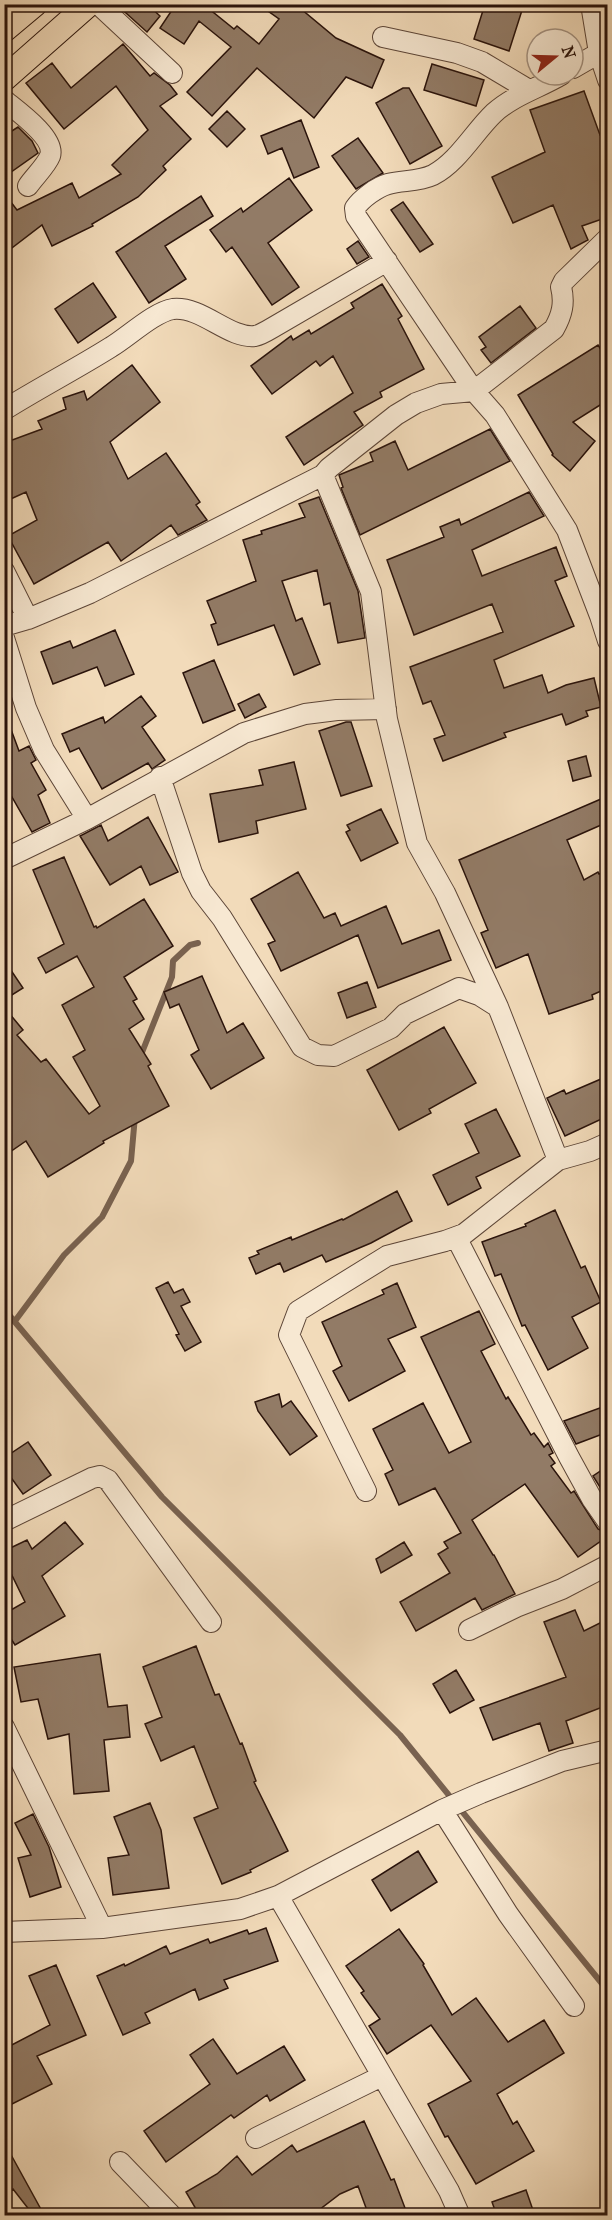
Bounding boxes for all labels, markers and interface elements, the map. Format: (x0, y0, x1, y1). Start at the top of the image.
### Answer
north arrow (525, 27, 585, 87)
text: N (558, 43, 580, 62)

